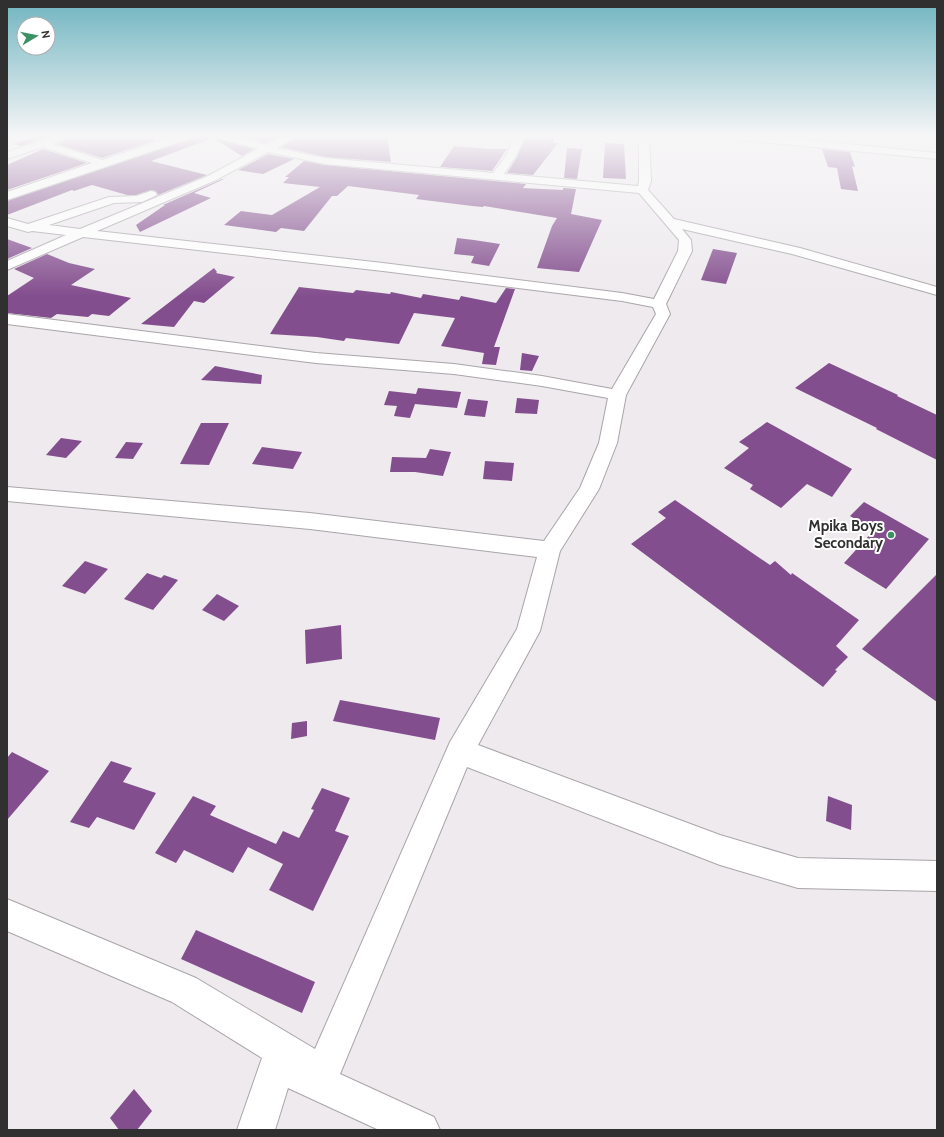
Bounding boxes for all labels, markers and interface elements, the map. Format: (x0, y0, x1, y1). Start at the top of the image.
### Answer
north arrow (16, 16, 56, 56)
text: N (38, 29, 53, 39)
place label: Mpika Boys Secondary (808, 517, 884, 552)
marker: Mpika Boys Secondary (886, 530, 896, 540)

